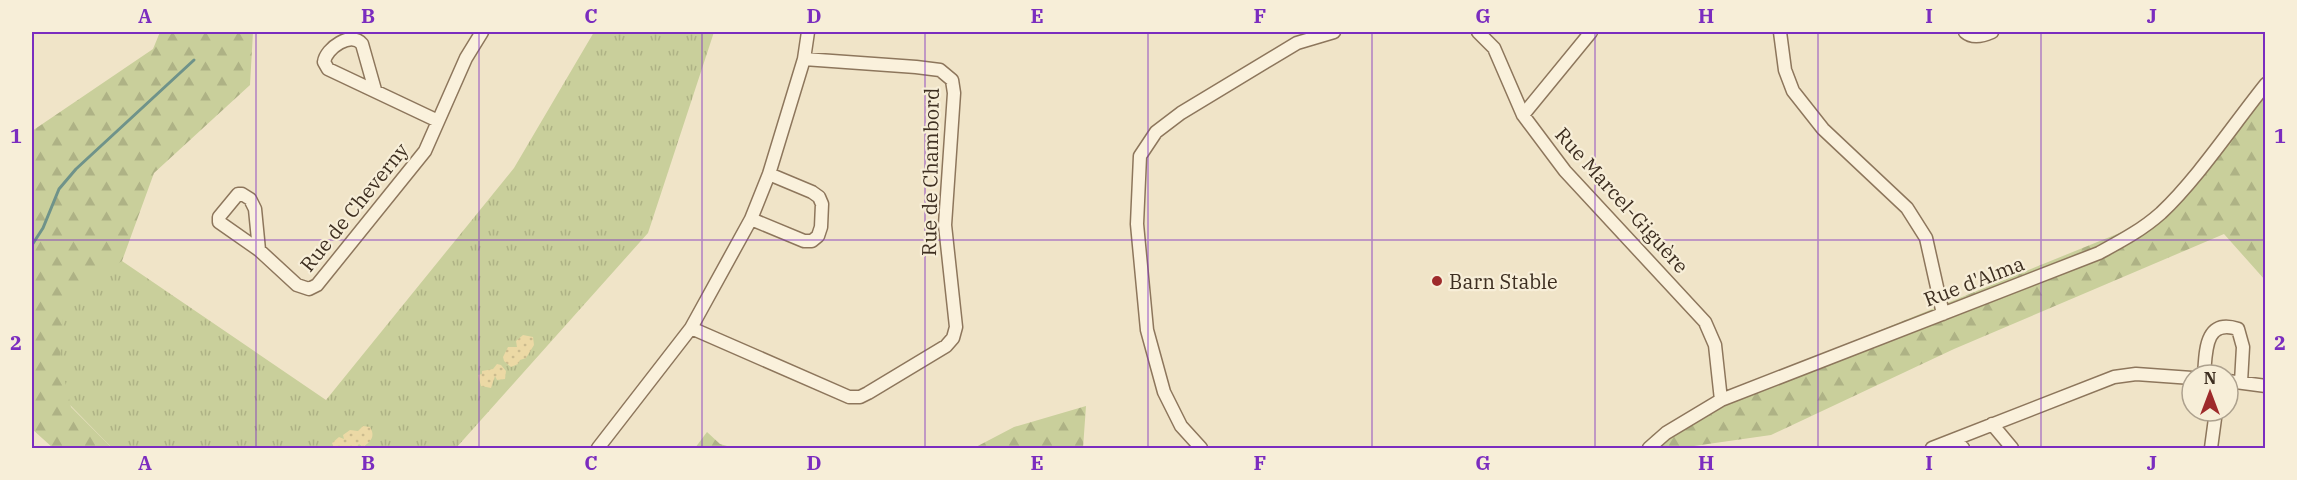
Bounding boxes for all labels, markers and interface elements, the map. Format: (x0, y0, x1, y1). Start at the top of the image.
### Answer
text: A (138, 2, 152, 29)
text: B (361, 2, 375, 29)
text: C (584, 2, 598, 29)
text: D (806, 2, 822, 29)
text: E (1030, 2, 1044, 29)
text: F (1254, 2, 1266, 29)
text: G (1475, 2, 1491, 29)
text: H (1698, 2, 1714, 29)
text: I (1925, 2, 1933, 29)
text: J (2147, 2, 2157, 29)
street label: Rue de Chambord (915, 88, 945, 256)
street label: Rue Marcel-Giguère (1549, 121, 1695, 279)
text: 1 (10, 122, 22, 149)
text: 1 (2274, 122, 2286, 149)
street label: Rue de Cheverny (294, 137, 414, 277)
street label: Rue d'Alma (1920, 249, 2028, 313)
place label: Barn Stable (1449, 268, 1558, 295)
marker: Barn Stable (1430, 274, 1444, 288)
text: 2 (10, 329, 22, 356)
text: 2 (2274, 329, 2286, 356)
north arrow (2180, 363, 2240, 423)
text: N (2204, 368, 2216, 388)
text: A (138, 449, 152, 476)
text: B (361, 449, 375, 476)
text: C (584, 449, 598, 476)
text: D (806, 449, 822, 476)
text: E (1030, 449, 1044, 476)
text: F (1254, 449, 1266, 476)
text: G (1475, 449, 1491, 476)
text: H (1698, 449, 1714, 476)
text: I (1925, 449, 1933, 476)
text: J (2147, 449, 2157, 476)

